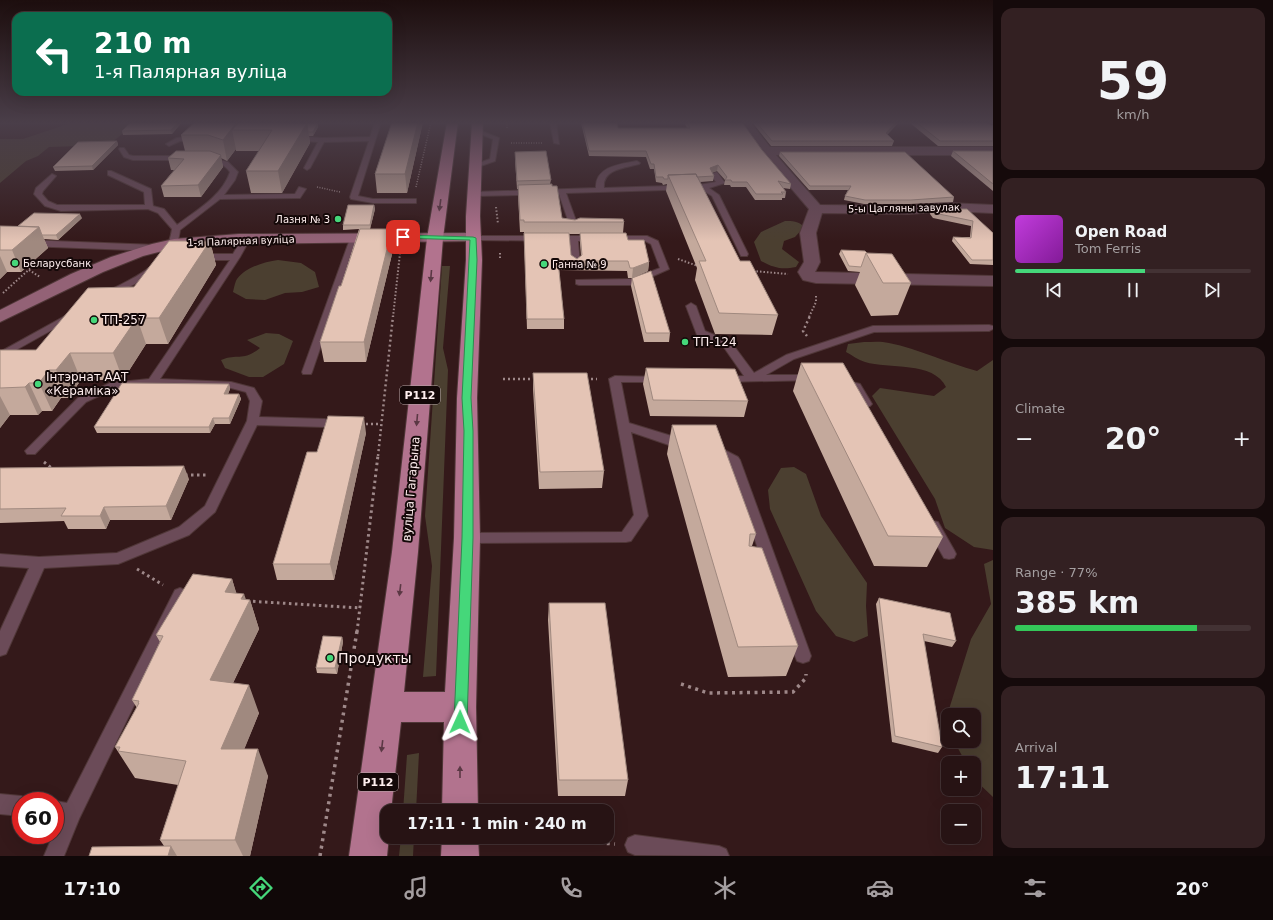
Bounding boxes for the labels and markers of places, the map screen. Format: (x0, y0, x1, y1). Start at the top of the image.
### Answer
place label: Лазня № 3 (275, 214, 330, 225)
marker: Лазня № 3 (333, 214, 343, 224)
pin (386, 220, 420, 254)
marker: Беларусбанк (10, 258, 20, 268)
place label: Беларусбанк (23, 258, 91, 269)
marker: Ганна № 9 (539, 259, 549, 269)
place label: Ганна № 9 (552, 259, 607, 270)
place label: ТП-257 (101, 313, 146, 327)
marker: ТП-257 (89, 315, 99, 325)
place label: ТП-124 (692, 335, 737, 349)
marker: ТП-124 (680, 337, 690, 347)
place label: Інтэрнат ААТ «Кераміка» (46, 370, 129, 398)
marker: Інтэрнат ААТ «Кераміка» (33, 379, 43, 389)
place label: Продукты (338, 650, 412, 666)
marker: Продукты (325, 653, 335, 663)

